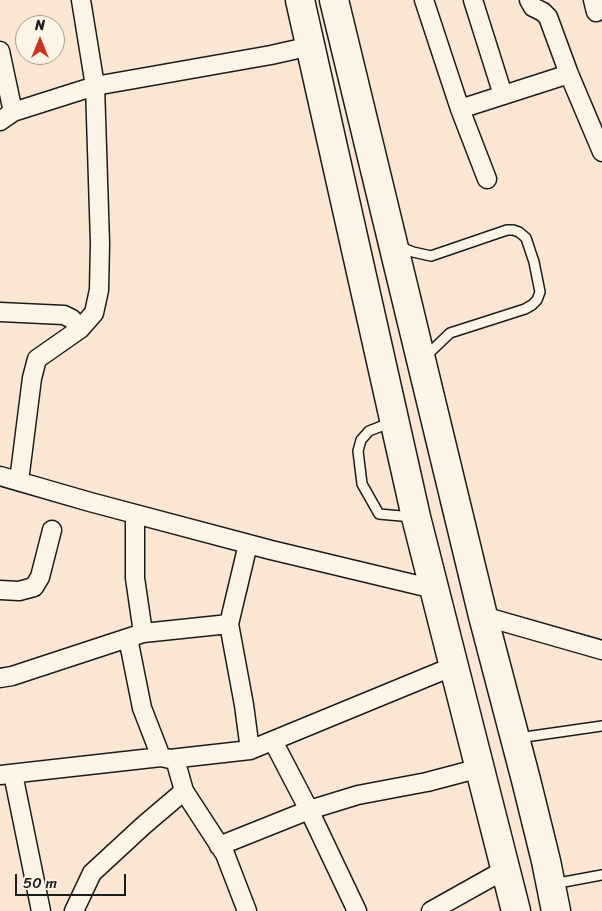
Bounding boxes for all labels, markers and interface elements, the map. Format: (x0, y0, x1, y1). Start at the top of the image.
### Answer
text: N (35, 13, 45, 38)
north arrow (15, 15, 65, 65)
scale bar (18, 864, 129, 896)
text: 50 m (23, 870, 57, 896)

